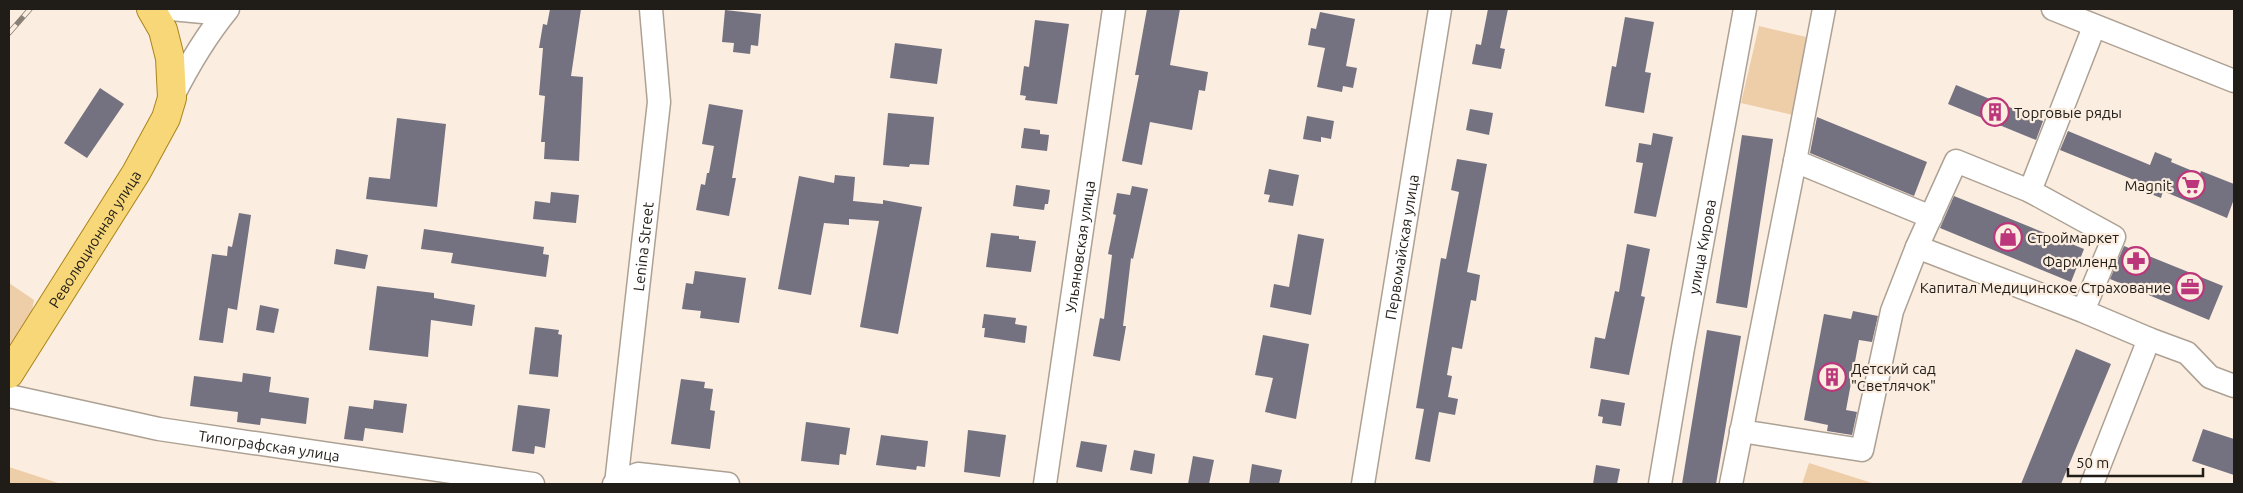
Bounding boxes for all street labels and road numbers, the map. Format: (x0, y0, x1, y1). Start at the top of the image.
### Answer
street label: Революционная улица (45, 167, 144, 310)
street label: Первомайская улица (1381, 173, 1422, 321)
street label: Ульяновская улица (1062, 179, 1097, 314)
street label: улица Кирова (1685, 198, 1719, 295)
street label: Lenina Street (629, 201, 656, 292)
street label: Типографская улица (197, 426, 341, 464)

